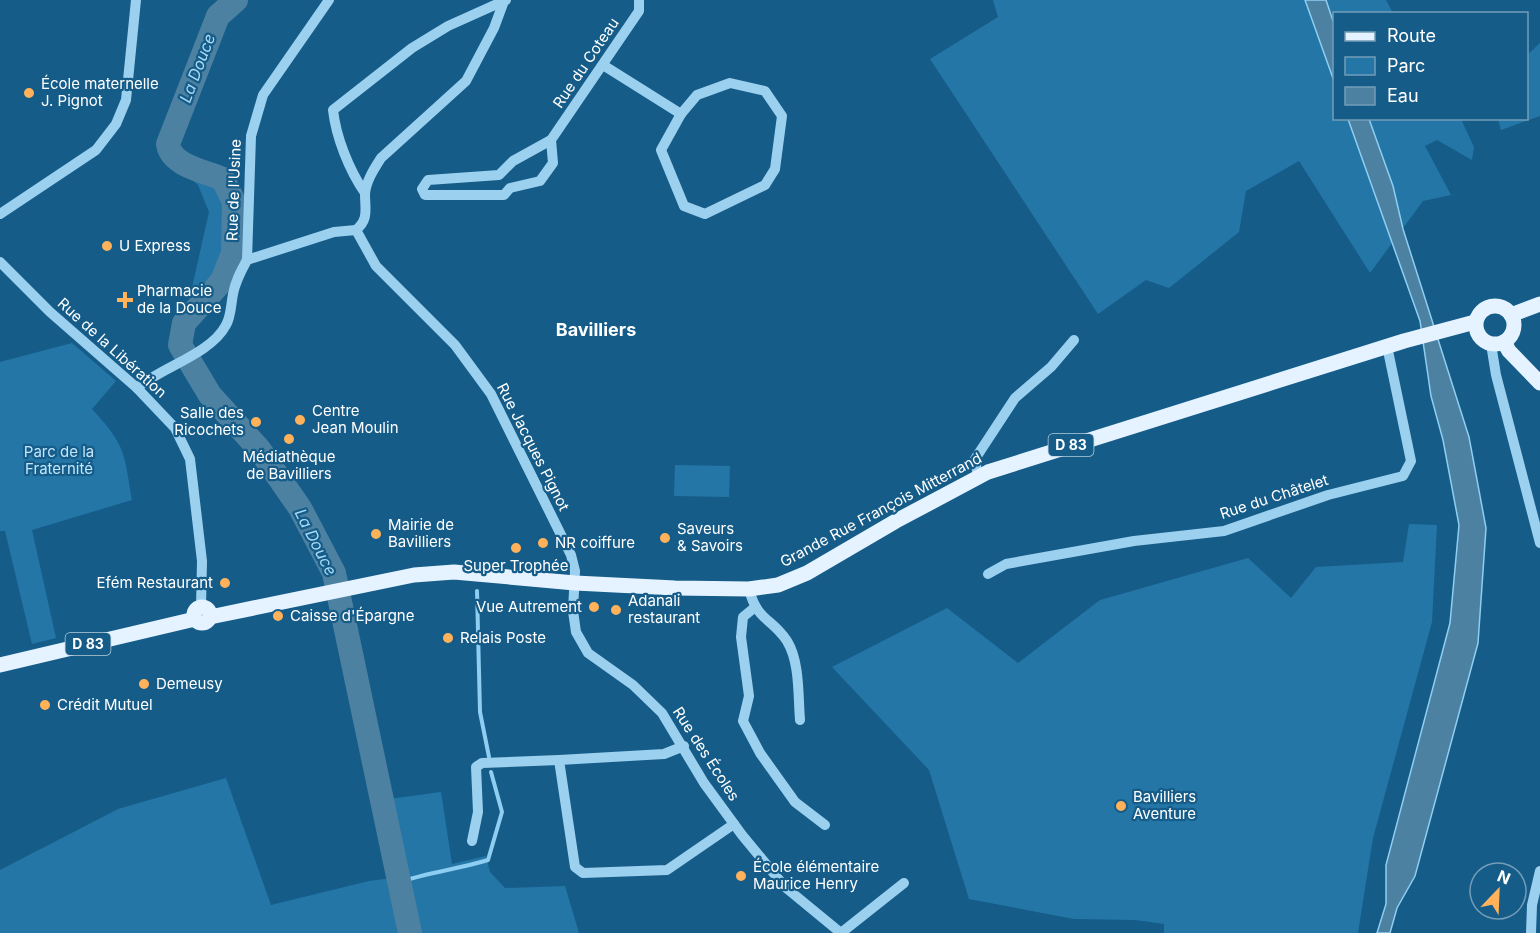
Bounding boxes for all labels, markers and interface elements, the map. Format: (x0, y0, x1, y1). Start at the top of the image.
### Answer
legend (1333, 12, 1528, 120)
street label: Rue du Coteau (548, 14, 623, 111)
text: Route (1387, 25, 1436, 46)
water label: La Douce (175, 31, 219, 105)
text: Parc (1387, 55, 1425, 76)
place label: École maternelle J. Pignot (41, 74, 159, 110)
text: Eau (1387, 85, 1419, 106)
marker: École maternelle J. Pignot (22, 86, 36, 100)
street label: Rue de l'Usine (222, 139, 245, 241)
place label: U Express (119, 236, 191, 255)
marker: U Express (100, 239, 114, 253)
place label: Pharmacie de la Douce (137, 281, 221, 317)
marker: Pharmacie de la Douce (118, 293, 132, 307)
street label: Rue de la Libération (54, 294, 171, 402)
district label: Bavilliers (556, 319, 636, 340)
street label: Rue Jacques Pignot (493, 380, 574, 514)
place label: Centre Jean Moulin (312, 401, 399, 437)
place label: Salle des Ricochets (174, 403, 244, 439)
marker: Centre Jean Moulin (293, 413, 307, 427)
marker: Salle des Ricochets (249, 415, 263, 429)
marker: Médiathèque de Bavilliers (282, 432, 296, 446)
road number: D 83 (1048, 434, 1094, 456)
park label: Parc de la Fraternité (24, 442, 94, 478)
place label: Médiathèque de Bavilliers (243, 447, 335, 483)
street label: Grande Rue François Mitterrand (777, 448, 985, 571)
street label: Rue du Châtelet (1217, 470, 1331, 523)
water label: La Douce (291, 505, 341, 579)
place label: Mairie de Bavilliers (388, 515, 454, 551)
place label: Saveurs & Savoirs (677, 519, 743, 555)
marker: Mairie de Bavilliers (369, 527, 383, 541)
marker: Saveurs & Savoirs (658, 531, 672, 545)
place label: NR coiffure (555, 533, 635, 552)
marker: NR coiffure (536, 536, 550, 550)
marker: Super Trophée (509, 541, 523, 555)
place label: Super Trophée (463, 556, 569, 575)
place label: Efém Restaurant (97, 573, 213, 592)
marker: Efém Restaurant (218, 576, 232, 590)
place label: Adanali restaurant (628, 591, 700, 627)
place label: Vue Autrement (476, 597, 582, 616)
marker: Vue Autrement (587, 600, 601, 614)
marker: Adanali restaurant (609, 603, 623, 617)
place label: Caisse d'Épargne (290, 606, 414, 625)
marker: Caisse d'Épargne (271, 609, 285, 623)
place label: Relais Poste (460, 628, 546, 647)
marker: Relais Poste (441, 631, 455, 645)
road number: D 83 (66, 633, 110, 655)
place label: Demeusy (156, 674, 223, 693)
marker: Demeusy (137, 677, 151, 691)
place label: Crédit Mutuel (57, 695, 153, 714)
marker: Crédit Mutuel (38, 698, 52, 712)
street label: Rue des Écoles (669, 703, 744, 804)
place label: Bavilliers Aventure (1133, 787, 1196, 823)
marker: Bavilliers Aventure (1114, 799, 1128, 813)
place label: École élémentaire Maurice Henry (753, 857, 879, 893)
north arrow (1468, 861, 1528, 921)
text: N (1494, 866, 1513, 889)
marker: École élémentaire Maurice Henry (734, 869, 748, 883)

